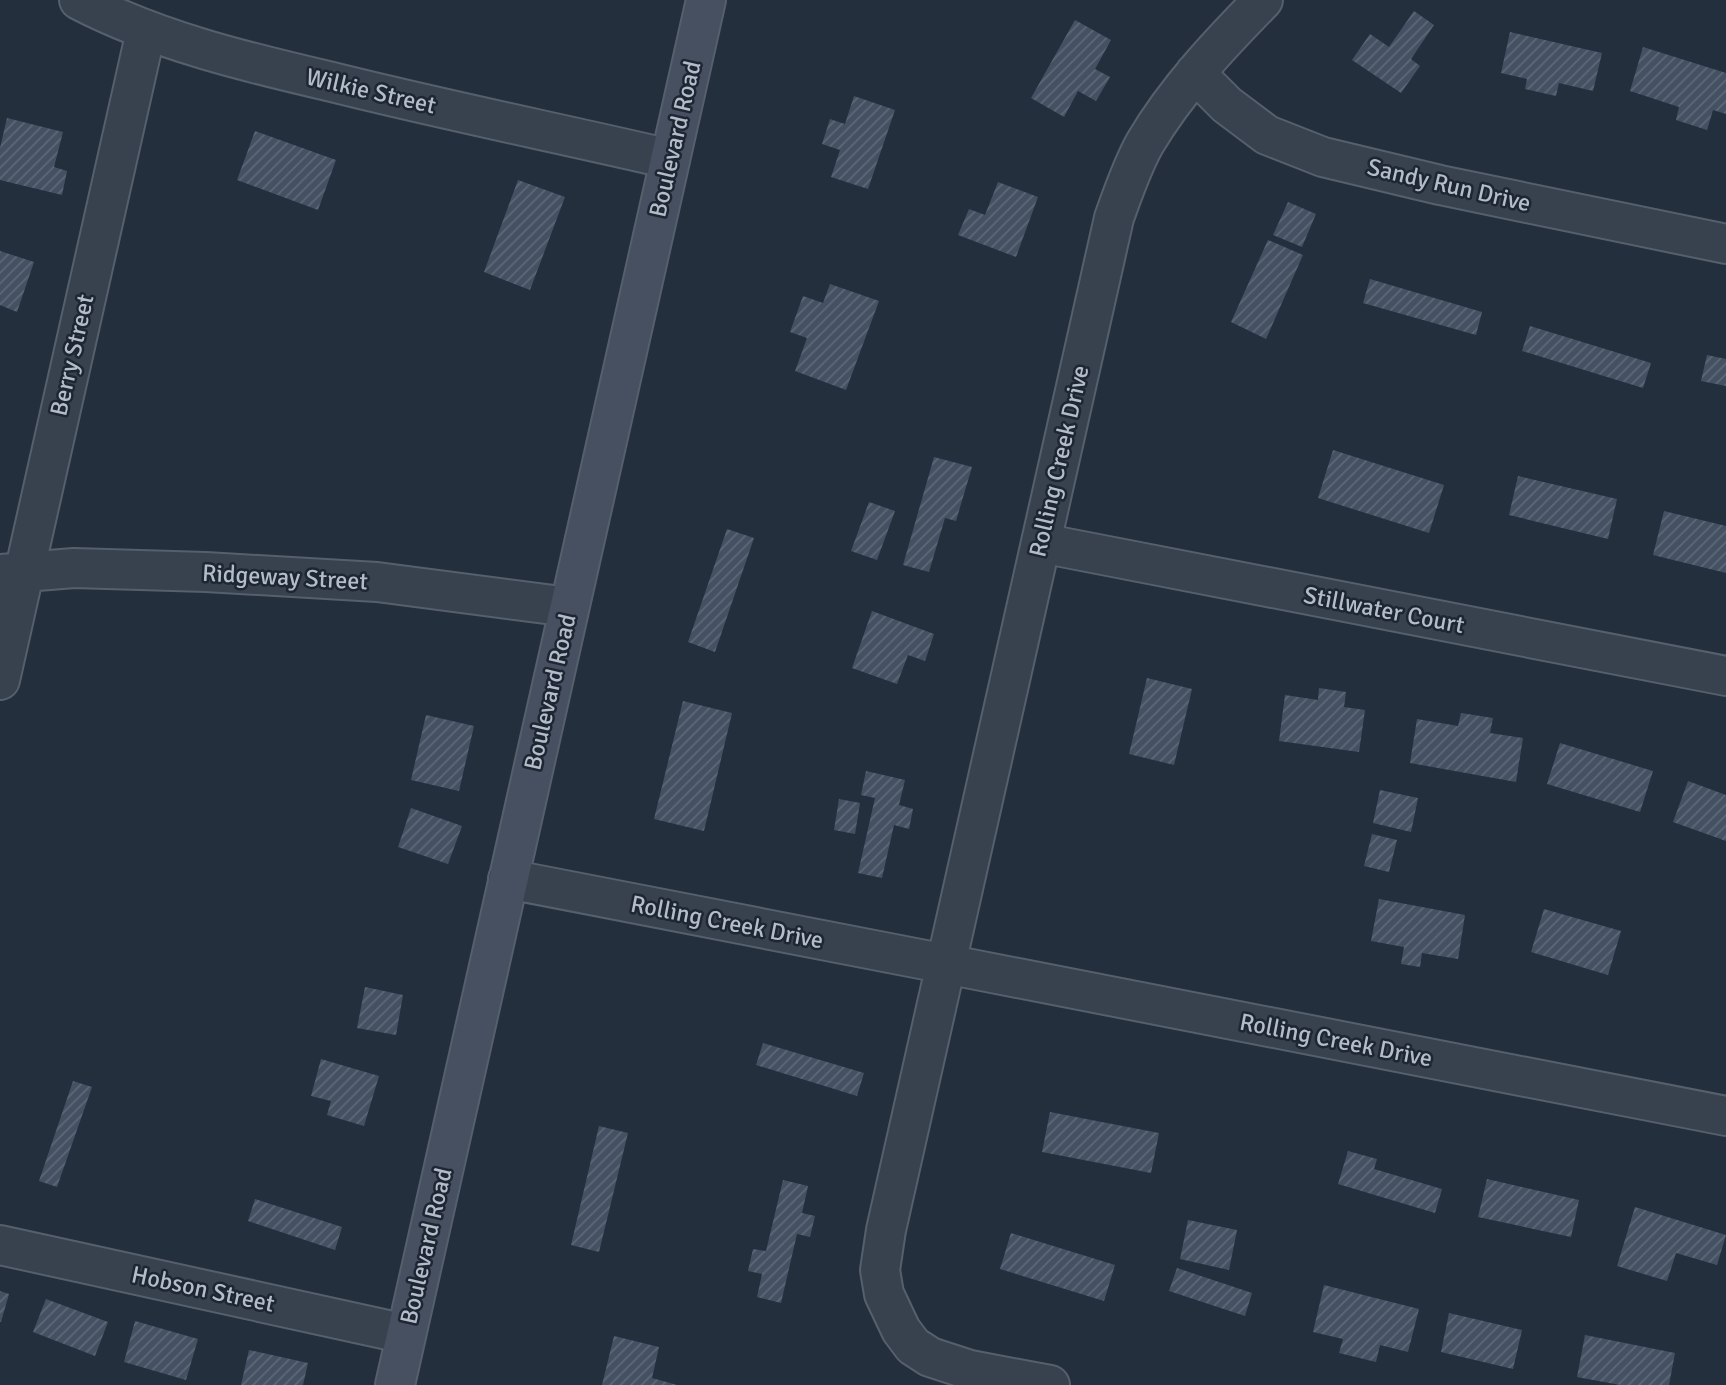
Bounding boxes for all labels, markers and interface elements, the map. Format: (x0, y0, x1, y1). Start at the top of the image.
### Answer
street label: Boulevard Road (642, 58, 708, 220)
street label: Wilkie Street (303, 62, 439, 120)
street label: Sandy Run Drive (1364, 152, 1534, 218)
street label: Berry Street (43, 291, 101, 419)
street label: Rolling Creek Drive (1022, 362, 1096, 560)
street label: Ridgeway Street (201, 558, 369, 596)
street label: Stillwater Court (1301, 580, 1467, 640)
street label: Boulevard Road (517, 611, 583, 773)
street label: Rolling Creek Drive (628, 889, 826, 955)
street label: Rolling Creek Drive (1237, 1007, 1435, 1073)
street label: Boulevard Road (393, 1165, 459, 1327)
street label: Hobson Street (129, 1259, 277, 1319)

